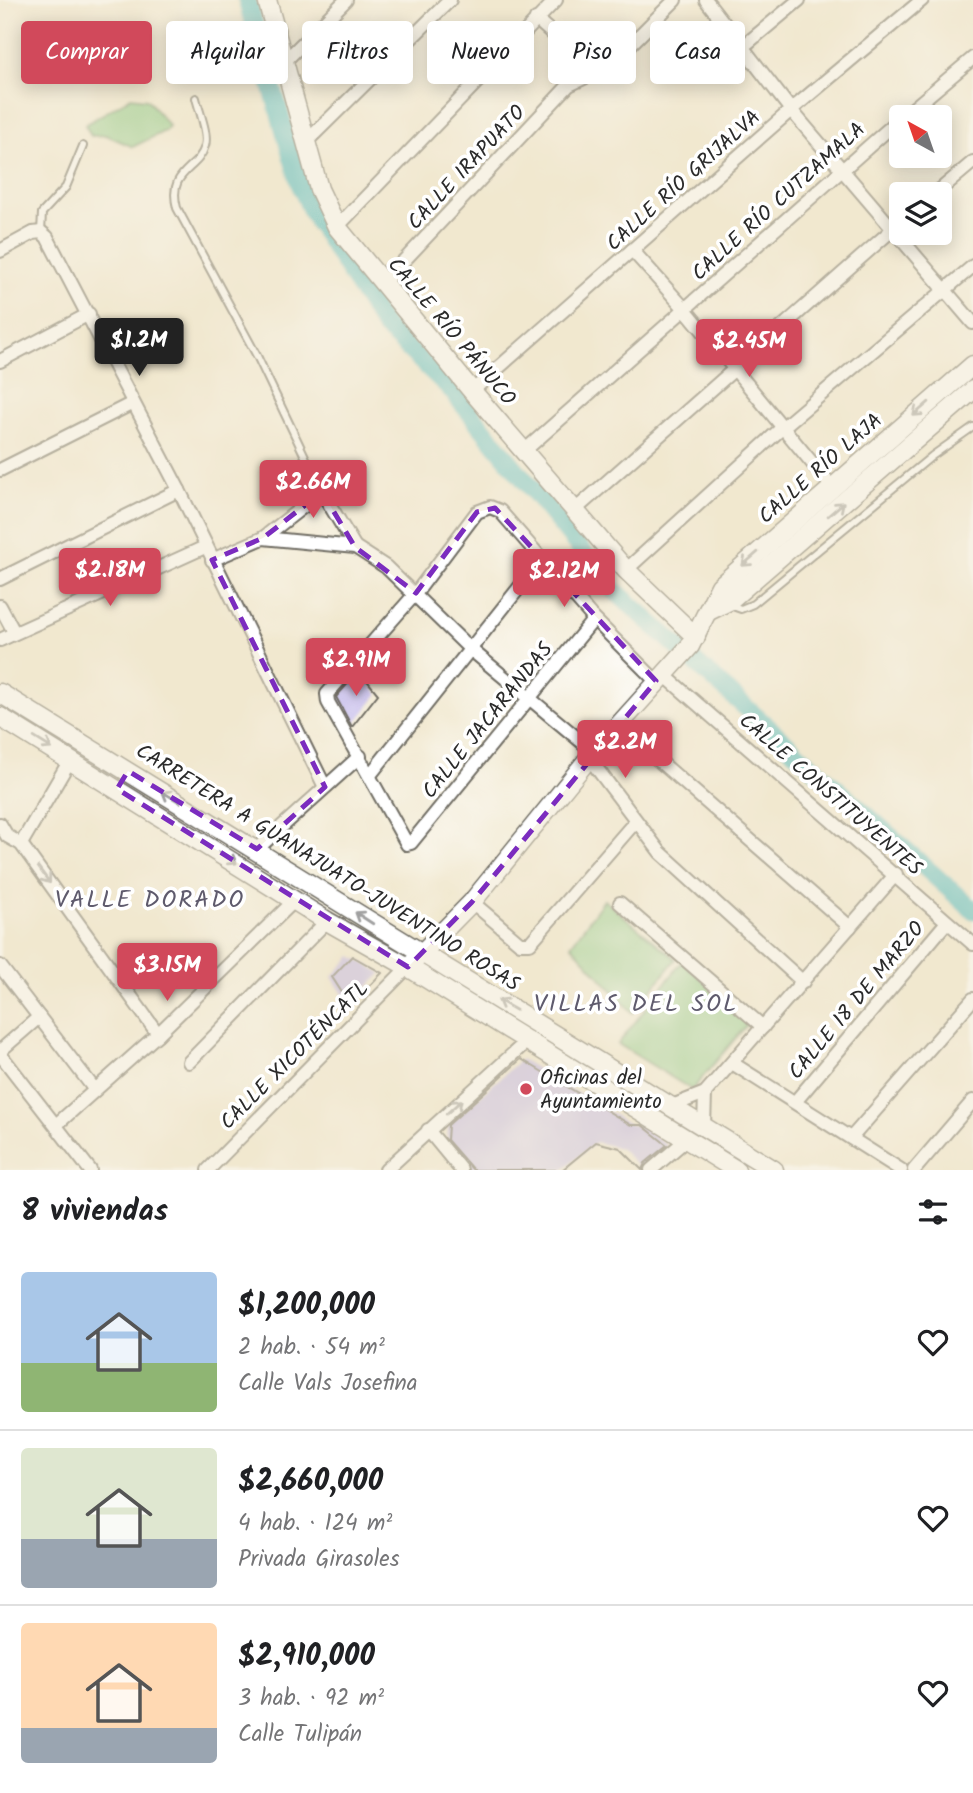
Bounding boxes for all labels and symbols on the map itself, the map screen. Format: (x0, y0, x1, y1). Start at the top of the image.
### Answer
street label: CALLE IRAPUATO (400, 98, 534, 238)
street label: CALLE RÍO GRIJALVA (599, 102, 769, 260)
north arrow (889, 105, 952, 168)
street label: CALLE RÍO CUTZAMALA (684, 115, 874, 290)
street label: CALLE RÍO PÁNUCO (379, 250, 523, 414)
pin: $1.2M (90, 318, 188, 378)
pin: $2.45M (692, 320, 806, 379)
one-way arrow (913, 401, 931, 417)
street label: CALLE RÍO LAJA (751, 406, 891, 533)
pin: $2.66M (256, 461, 370, 520)
one-way arrow (826, 501, 844, 517)
pin: $2.18M (53, 548, 167, 608)
pin: $2.12M (507, 550, 621, 609)
one-way arrow (741, 551, 759, 567)
street label: CALLE JACARANDAS (414, 635, 562, 807)
pin: $2.91M (299, 638, 413, 698)
street label: CALLE CONSTITUYENTES (731, 706, 929, 885)
pin: $2.2M (576, 720, 674, 780)
street label: CARRETERA A GUANAJUATO-JUVENTINO ROSAS (129, 736, 526, 1001)
one-way arrow (33, 737, 53, 751)
one-way arrow (162, 790, 182, 804)
one-way arrow (217, 851, 237, 865)
one-way arrow (36, 865, 51, 884)
district label: VALLE DORADO (55, 881, 245, 920)
one-way arrow (355, 910, 374, 925)
street label: CALLE 18 DE MARZO (781, 914, 934, 1088)
pin: $3.15M (110, 944, 224, 1003)
street label: CALLE XICOTÉNCATL (213, 974, 377, 1138)
district label: VILLAS DEL SOL (534, 985, 738, 1024)
one-way arrow (498, 998, 518, 1012)
place label: Oficinas del Ayuntamiento (540, 1062, 662, 1119)
marker: Oficinas del Ayuntamiento (518, 1081, 534, 1097)
one-way arrow (445, 1099, 463, 1115)

